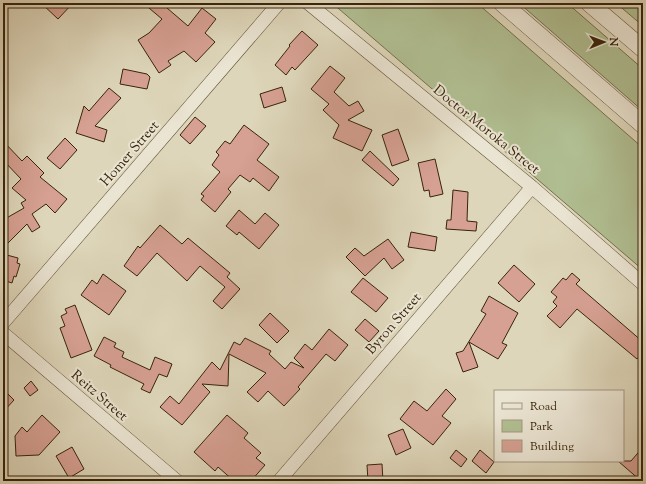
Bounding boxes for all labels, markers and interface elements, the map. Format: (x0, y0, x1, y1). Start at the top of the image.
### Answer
north arrow (584, 22, 624, 62)
text: N (605, 36, 621, 47)
street label: Doctor Moroka Street (428, 81, 544, 180)
street label: Homer Street (96, 117, 165, 191)
street label: Byron Street (362, 289, 427, 360)
street label: Reitz Street (66, 366, 132, 427)
legend (494, 390, 624, 462)
text: Road (530, 398, 557, 416)
text: Park (530, 418, 553, 436)
text: Building (530, 438, 574, 456)

